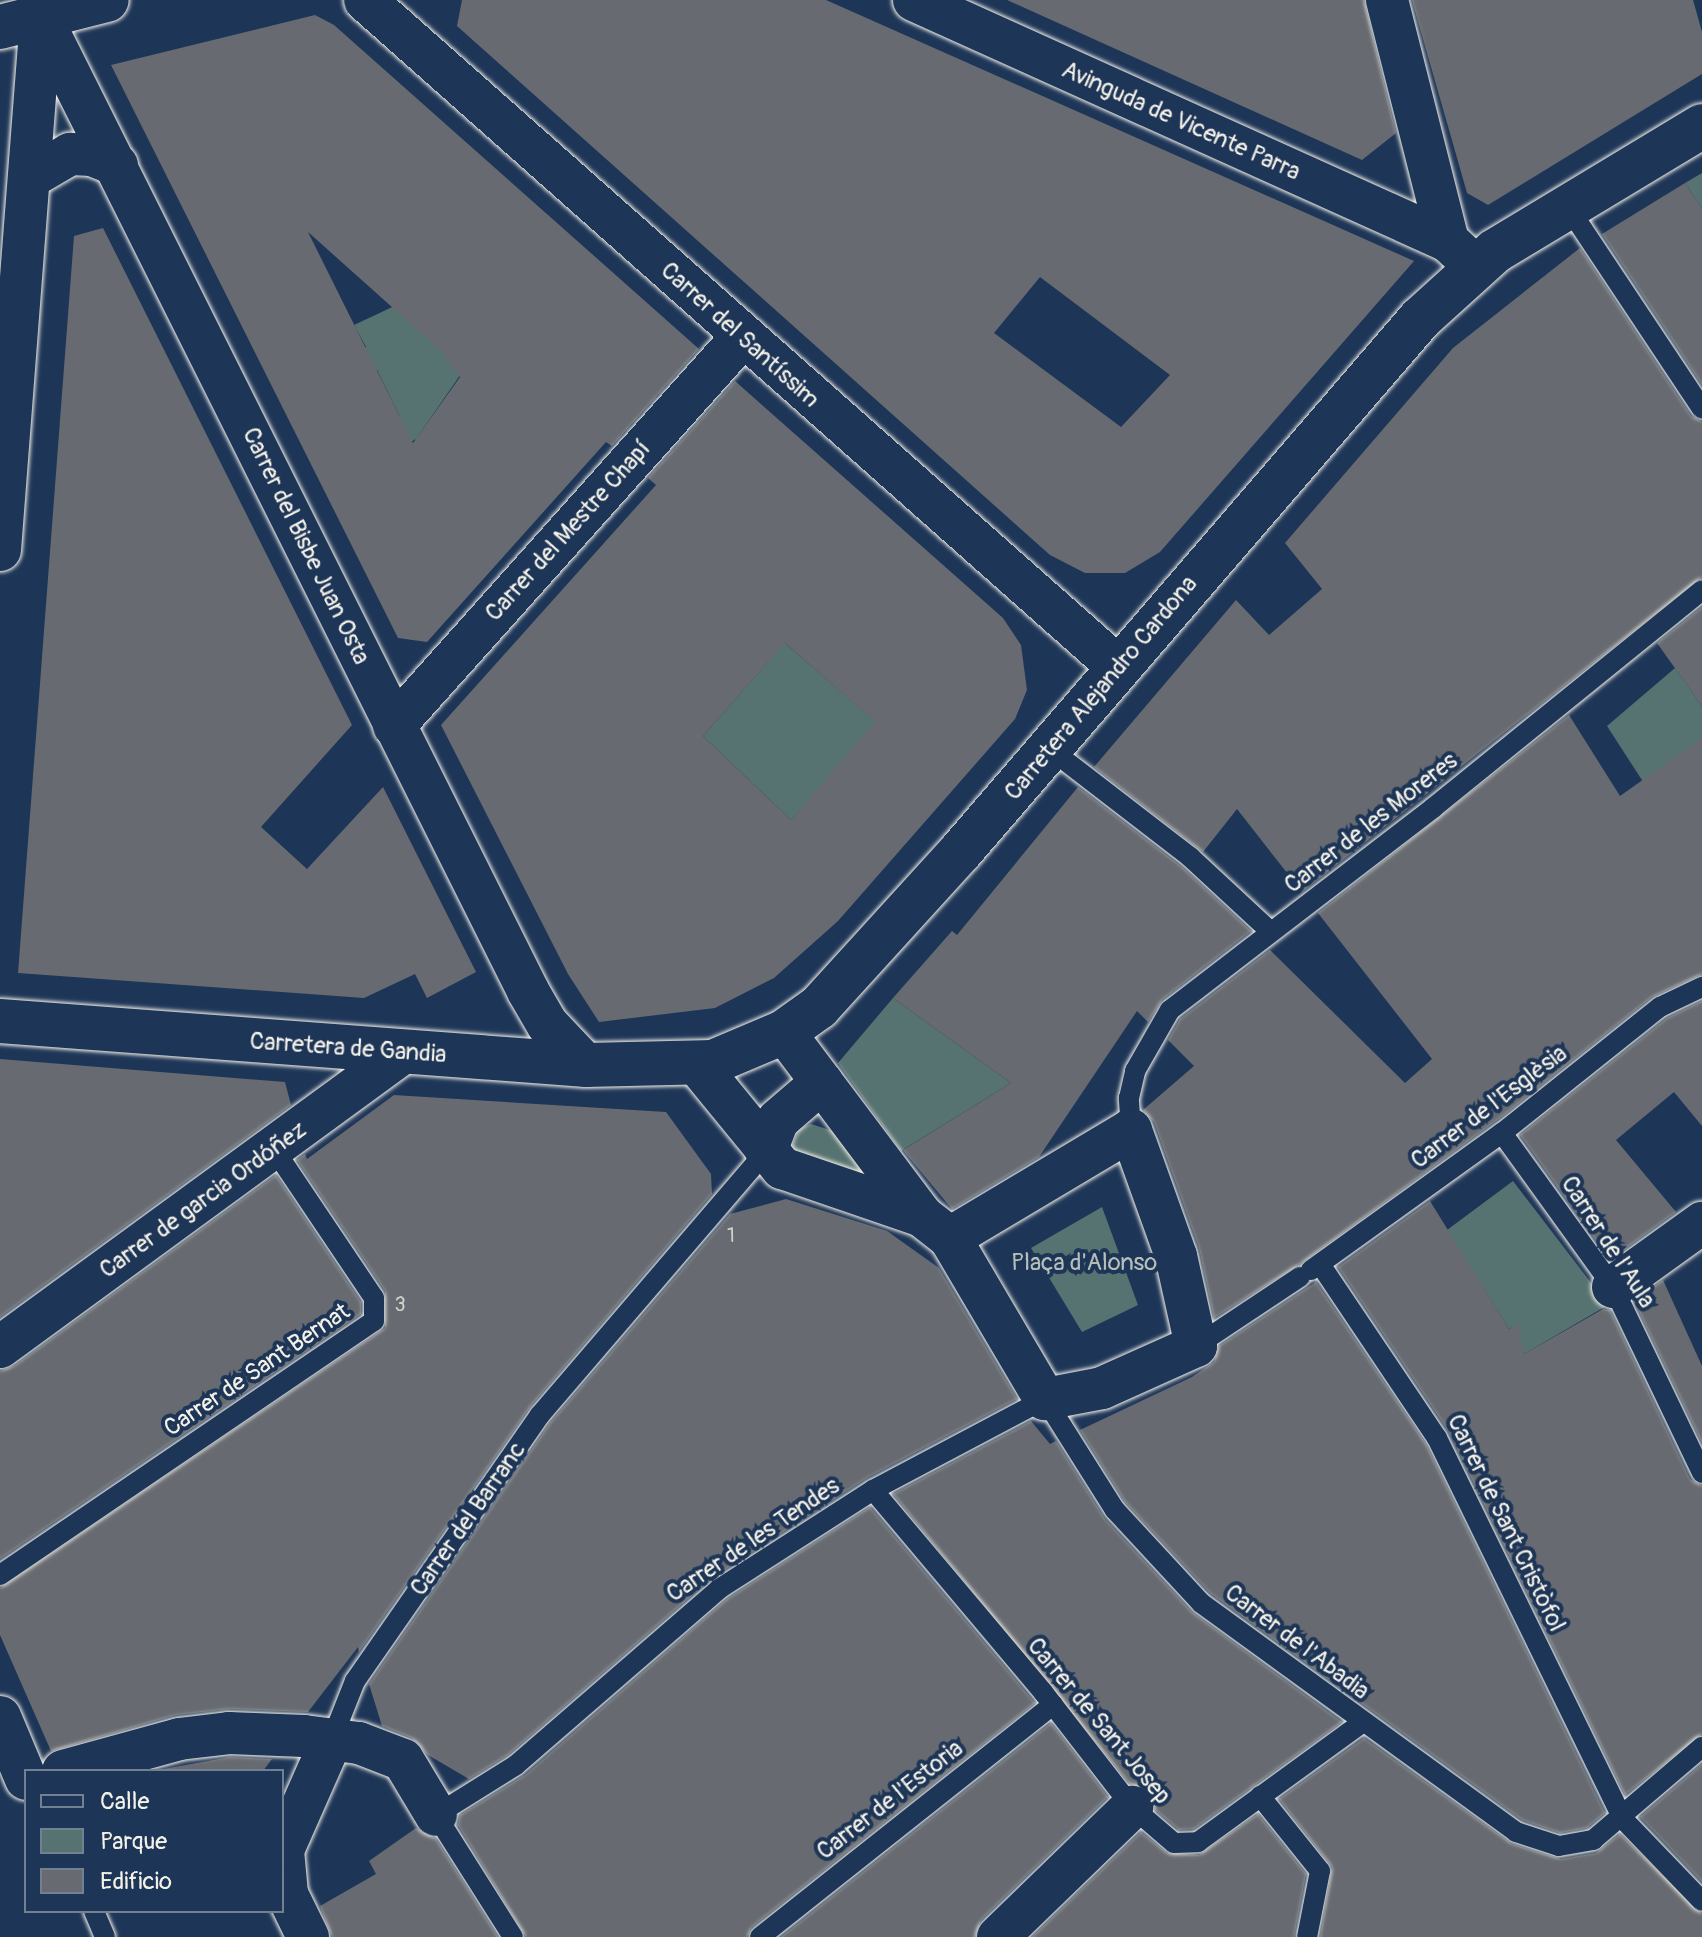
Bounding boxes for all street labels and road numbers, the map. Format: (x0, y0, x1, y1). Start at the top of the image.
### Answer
street label: Avinguda de Vicente Parra (1057, 55, 1305, 187)
street label: Carrer del Santíssim (655, 256, 825, 414)
street label: Carrer del Bisbe Juan Osta (236, 423, 376, 669)
street label: Carrer del Mestre Chapí (479, 435, 657, 627)
street label: Carretera Alejandro Cardona (999, 570, 1203, 806)
street label: Carrer de les Moreres (1279, 747, 1463, 899)
street label: Carretera de Gandia (249, 1027, 447, 1069)
street label: Carrer de l'Esglèsia (1405, 1039, 1573, 1175)
street label: Carrer de garcia Ordóñez (94, 1115, 312, 1285)
street label: Carrer de l'Aula (1555, 1171, 1661, 1313)
street label: Carrer de Sant Bernat (159, 1297, 355, 1443)
street label: Carrer de Sant Cristòfol (1441, 1410, 1571, 1636)
street label: Carrer del Barranc (404, 1437, 532, 1601)
street label: Carrer de les Tendes (661, 1472, 845, 1608)
street label: Carrer de l'Abadia (1219, 1578, 1375, 1706)
street label: Carrer de Sant Josep (1021, 1632, 1177, 1810)
street label: Carrer de l'Estoria (811, 1734, 969, 1866)

